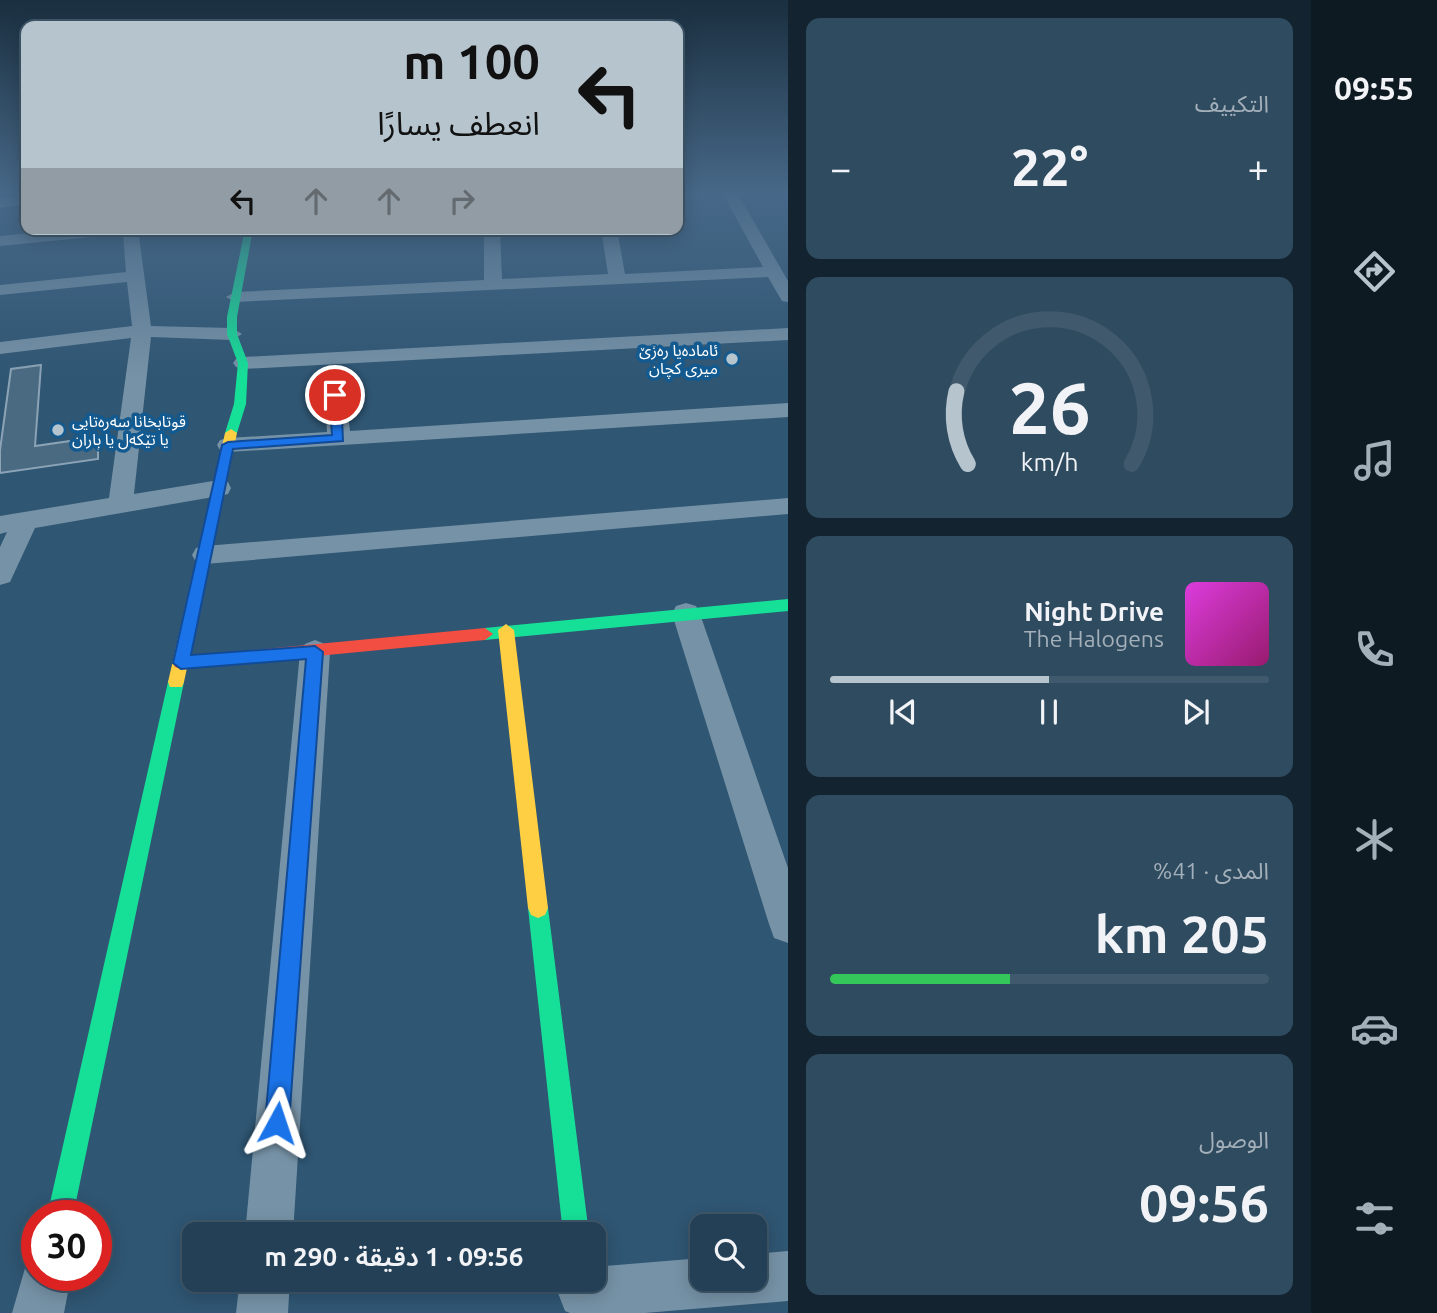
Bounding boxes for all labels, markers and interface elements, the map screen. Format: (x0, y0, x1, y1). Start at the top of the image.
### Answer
text: 100 m (403, 33, 540, 88)
icon: left (564, 49, 655, 140)
text: 09:55 (1334, 70, 1414, 106)
text: التكييف (1195, 91, 1269, 116)
text: انعطف يسارًا (377, 105, 540, 141)
text: 22° (1011, 138, 1088, 196)
text: − (830, 147, 851, 189)
text: + (1248, 147, 1269, 189)
icon: left (224, 182, 262, 220)
icon: ahead (297, 182, 335, 220)
icon: ahead (370, 182, 408, 220)
icon: right (443, 182, 481, 220)
icon: directions (1350, 247, 1399, 296)
place label: ئامادەيا رەزێ ميرى كچان (639, 341, 718, 379)
marker: ئامادەيا رەزێ ميرى كچان (724, 351, 740, 367)
pin (305, 365, 365, 425)
text: 26 (1008, 366, 1091, 448)
icon: arrive (316, 376, 354, 414)
place label: قوتابخانا سەرەتایی یا تێکەل یا باران (72, 412, 186, 450)
marker: قوتابخانا سەرەتایی یا تێکەل یا باران (50, 422, 66, 438)
icon: music (1350, 436, 1399, 485)
text: km/h (1021, 447, 1078, 475)
text: Night Drive (1024, 597, 1164, 626)
icon: phone (1350, 625, 1399, 674)
text: The Halogens (1024, 626, 1164, 651)
icon: previous (884, 693, 922, 731)
icon: pause (1030, 693, 1068, 731)
icon: next (1177, 693, 1215, 731)
icon: climate (1350, 815, 1399, 864)
text: المدى · 41% (1153, 858, 1269, 883)
text: 205 km (1095, 905, 1269, 963)
icon: car (1350, 1004, 1399, 1053)
position arrow (240, 1086, 314, 1160)
text: الوصول (1199, 1127, 1269, 1152)
text: 09:56 (1139, 1174, 1269, 1232)
icon: filters (1350, 1194, 1399, 1243)
speed limit sign: 30 (21, 1200, 112, 1291)
map controls (690, 1214, 767, 1291)
button: search (690, 1214, 767, 1291)
text: 09:56 · 1 دقيقة · 290 m (264, 1242, 524, 1271)

